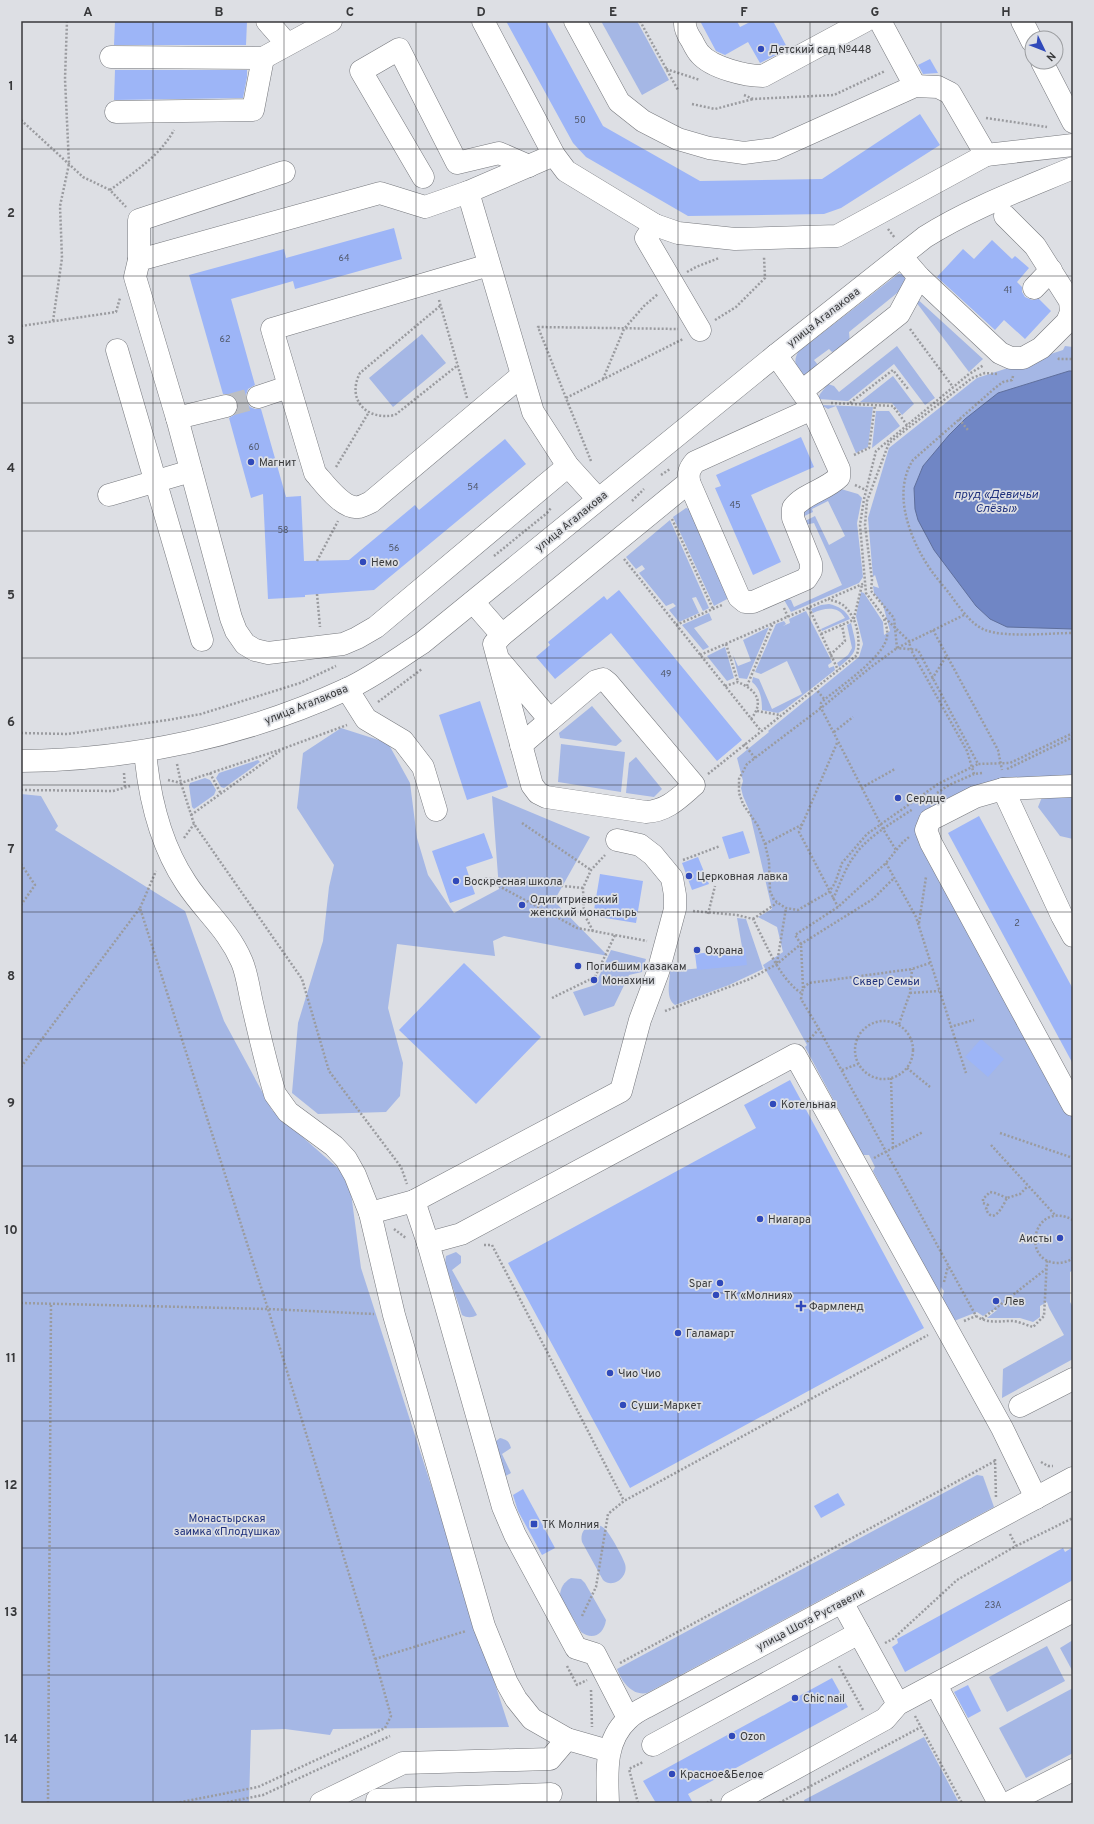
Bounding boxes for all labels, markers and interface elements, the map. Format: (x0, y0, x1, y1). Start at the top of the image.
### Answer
text: A (83, 5, 93, 21)
text: B (215, 5, 224, 21)
text: C (346, 5, 354, 21)
text: D (476, 5, 486, 21)
text: E (609, 5, 617, 21)
text: F (740, 5, 748, 21)
text: G (871, 5, 880, 21)
text: H (1001, 5, 1011, 21)
north arrow (1024, 30, 1064, 70)
place label: Детский сад №448 (769, 43, 871, 57)
marker: Детский сад №448 (756, 44, 766, 54)
text: N (1043, 48, 1058, 64)
text: 1 (8, 79, 14, 95)
house number: 50 (574, 115, 586, 126)
text: 2 (7, 206, 15, 222)
house number: 64 (339, 253, 350, 264)
street label: улица Агалакова (784, 285, 863, 351)
house number: 41 (1004, 285, 1012, 296)
text: 3 (7, 333, 15, 349)
house number: 62 (220, 334, 230, 345)
house number: 60 (248, 442, 260, 453)
place label: Магнит (259, 456, 296, 470)
marker: Магнит (246, 457, 256, 467)
text: 4 (7, 461, 15, 477)
house number: 54 (467, 482, 479, 493)
water label: пруд «Девичьи Слёзы» (954, 487, 1038, 517)
street label: улица Агалакова (533, 488, 611, 555)
house number: 45 (729, 500, 741, 511)
house number: 58 (277, 525, 289, 536)
house number: 56 (389, 543, 399, 554)
place label: Немо (371, 556, 398, 570)
marker: Немо (358, 557, 368, 567)
text: 5 (7, 588, 15, 604)
house number: 49 (661, 669, 671, 680)
street label: улица Агалакова (263, 682, 350, 728)
text: 6 (7, 715, 15, 731)
place label: Сердце (906, 792, 946, 806)
marker: Сердце (893, 793, 903, 803)
text: 7 (8, 842, 15, 858)
place label: Церковная лавка (697, 870, 788, 884)
marker: Церковная лавка (684, 871, 694, 881)
place label: Воскресная школа (464, 875, 562, 889)
marker: Воскресная школа (451, 876, 461, 886)
place label: Одигитриевский женский монастырь (530, 893, 637, 920)
marker: Одигитриевский женский монастырь (517, 900, 527, 910)
house number: 2 (1014, 918, 1020, 929)
place label: Охрана (705, 944, 743, 958)
marker: Охрана (692, 945, 702, 955)
place label: Погибшим казакам (586, 960, 686, 974)
marker: Погибшим казакам (573, 961, 583, 971)
text: 8 (7, 969, 15, 985)
place label: Монахини (602, 974, 655, 988)
marker: Монахини (589, 975, 599, 985)
park label: Сквер Семьи (852, 975, 920, 989)
text: 9 (7, 1096, 15, 1112)
place label: Котельная (781, 1098, 836, 1112)
marker: Котельная (768, 1099, 778, 1109)
place label: Ниагара (768, 1213, 811, 1227)
marker: Ниагара (755, 1214, 765, 1224)
text: 10 (4, 1223, 18, 1239)
place label: Аисты (1019, 1232, 1052, 1246)
marker: Аисты (1055, 1233, 1065, 1243)
place label: Spar (689, 1277, 713, 1291)
marker: Spar (715, 1278, 725, 1288)
place label: ТК «Молния» (724, 1289, 793, 1303)
marker: ТК «Молния» (711, 1290, 721, 1300)
place label: Лев (1004, 1295, 1025, 1309)
marker: Лев (991, 1296, 1001, 1306)
place label: Фармленд (809, 1300, 864, 1314)
marker: Фармленд (796, 1301, 806, 1311)
place label: Галамарт (686, 1327, 735, 1341)
marker: Галамарт (673, 1328, 683, 1338)
text: 11 (6, 1351, 16, 1367)
place label: Чио Чио (618, 1367, 661, 1381)
marker: Чио Чио (605, 1368, 615, 1378)
place label: Суши-Маркет (631, 1399, 701, 1413)
marker: Суши-Маркет (618, 1400, 628, 1410)
text: 12 (4, 1478, 18, 1494)
park label: Монастырская заимка «Плодушка» (174, 1512, 281, 1539)
place label: ТК Молния (542, 1518, 599, 1532)
marker: ТК Молния (529, 1519, 539, 1529)
street label: улица Шота Руставели (754, 1585, 867, 1654)
house number: 23А (985, 1600, 1001, 1611)
text: 13 (5, 1605, 18, 1621)
place label: Chic nail (803, 1692, 845, 1706)
marker: Chic nail (790, 1693, 800, 1703)
place label: Ozon (740, 1730, 766, 1744)
marker: Ozon (727, 1731, 737, 1741)
text: 14 (4, 1732, 18, 1748)
place label: Красное&Белое (680, 1768, 763, 1782)
marker: Красное&Белое (667, 1769, 677, 1779)

